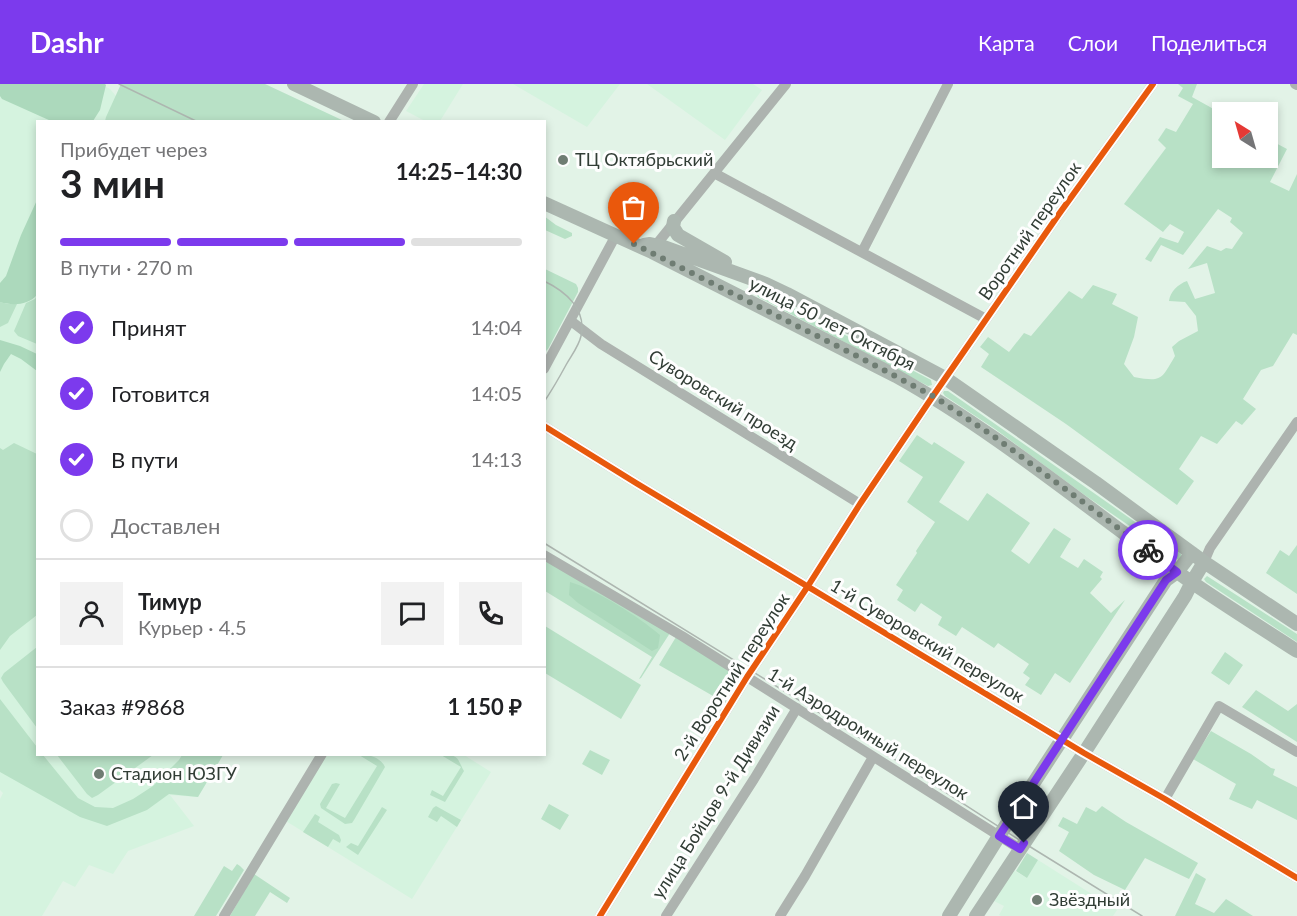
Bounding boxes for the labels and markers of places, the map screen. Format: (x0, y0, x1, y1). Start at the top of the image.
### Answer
place label: ТЦ Октябрьский (575, 148, 713, 170)
marker: ТЦ Октябрьский (556, 153, 570, 167)
pin (608, 182, 659, 244)
place label: Стадион ЮЗГУ (111, 762, 238, 784)
marker: Стадион ЮЗГУ (92, 767, 106, 781)
pin (998, 781, 1049, 843)
place label: Звёздный (1049, 888, 1130, 910)
marker: Звёздный (1030, 893, 1044, 907)

